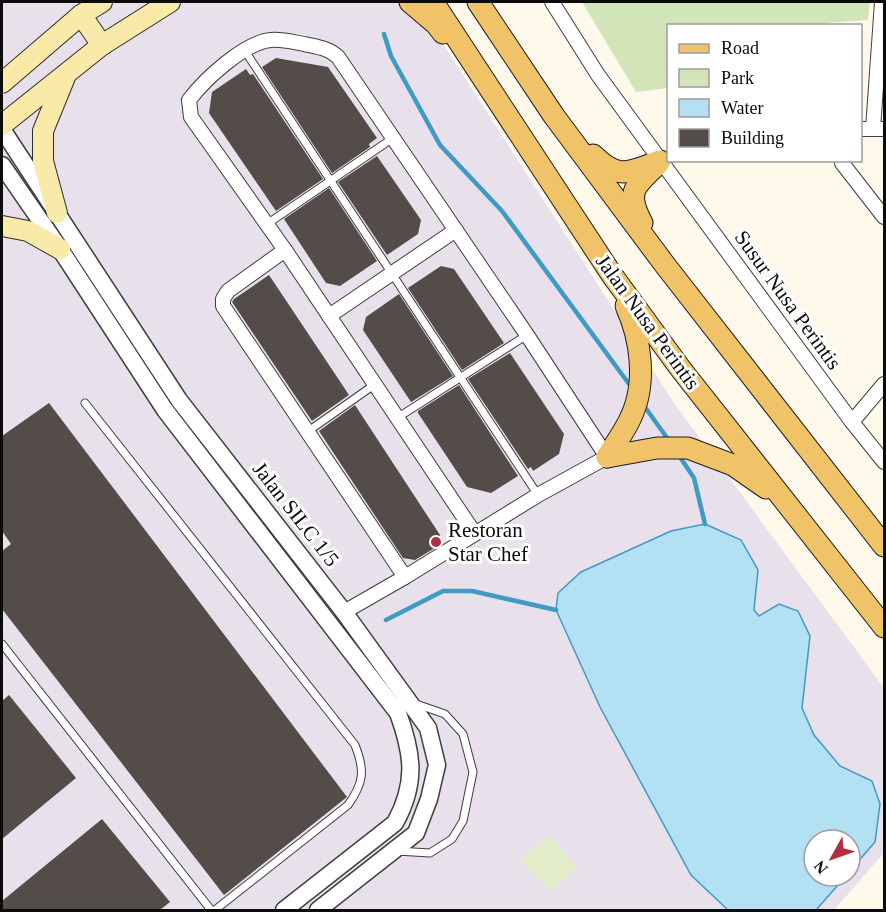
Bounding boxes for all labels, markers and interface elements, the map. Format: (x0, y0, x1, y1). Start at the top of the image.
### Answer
legend (667, 24, 862, 162)
text: Road (721, 38, 759, 58)
text: Park (721, 68, 754, 88)
text: Water (721, 98, 764, 118)
text: Building (721, 128, 784, 148)
street label: Susur Nusa Perintis (730, 226, 846, 374)
street label: Jalan Nusa Perintis (591, 250, 705, 394)
street label: Jalan SILC 1/5 (248, 457, 344, 571)
place label: Restoran Star Chef (448, 518, 528, 566)
marker: Restoran Star Chef (429, 535, 443, 549)
north arrow (802, 828, 862, 888)
text: N (810, 857, 831, 877)

